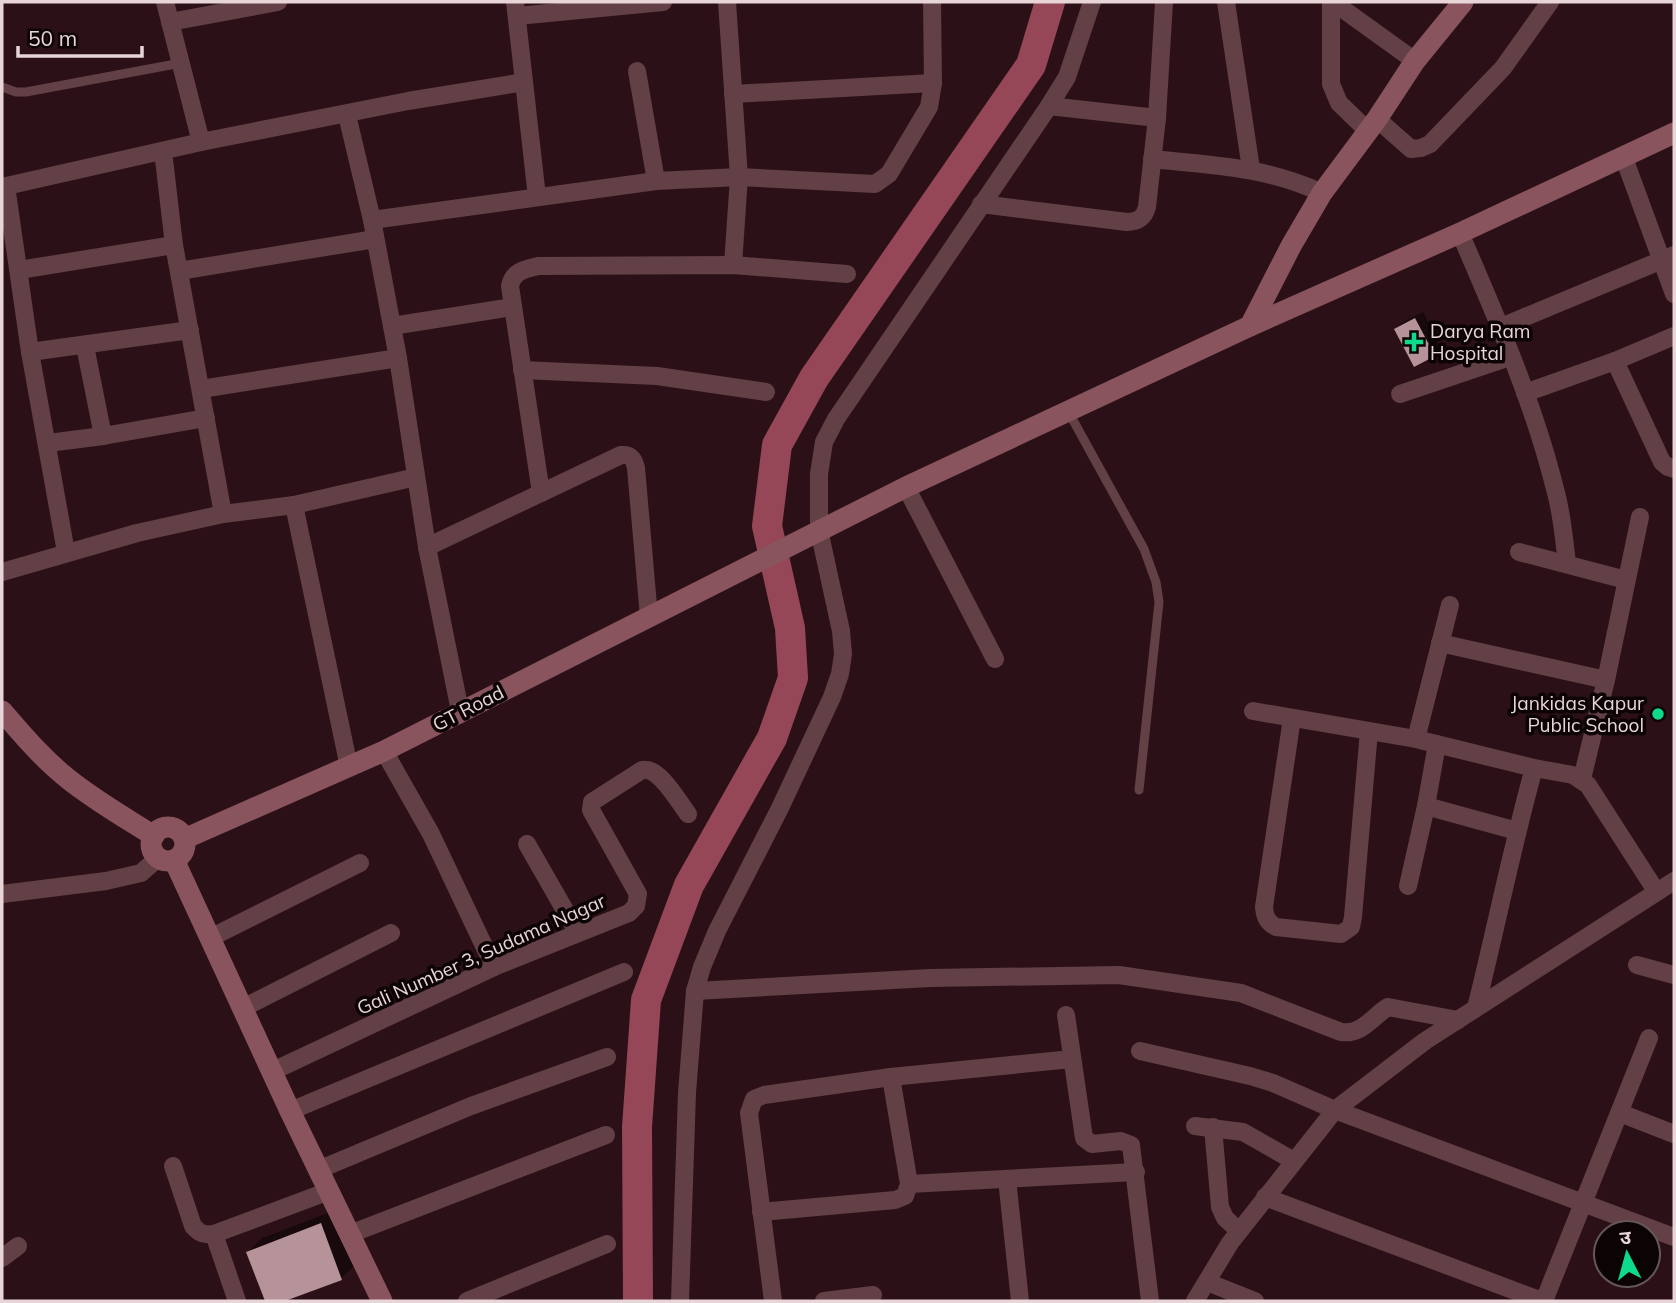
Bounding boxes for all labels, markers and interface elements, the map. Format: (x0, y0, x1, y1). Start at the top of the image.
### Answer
scale bar (18, 14, 142, 58)
text: 50 m (28, 25, 77, 51)
place label: Darya Ram Hospital (1430, 319, 1531, 365)
marker: Darya Ram Hospital (1404, 332, 1424, 352)
street label: GT Road (428, 680, 508, 736)
place label: Jankidas Kapur Public School (1511, 691, 1644, 737)
marker: Jankidas Kapur Public School (1650, 706, 1666, 722)
street label: Gali Number 3, Sudama Nagar (353, 888, 609, 1020)
north arrow (1592, 1219, 1662, 1289)
text: उ (1618, 1224, 1633, 1250)

